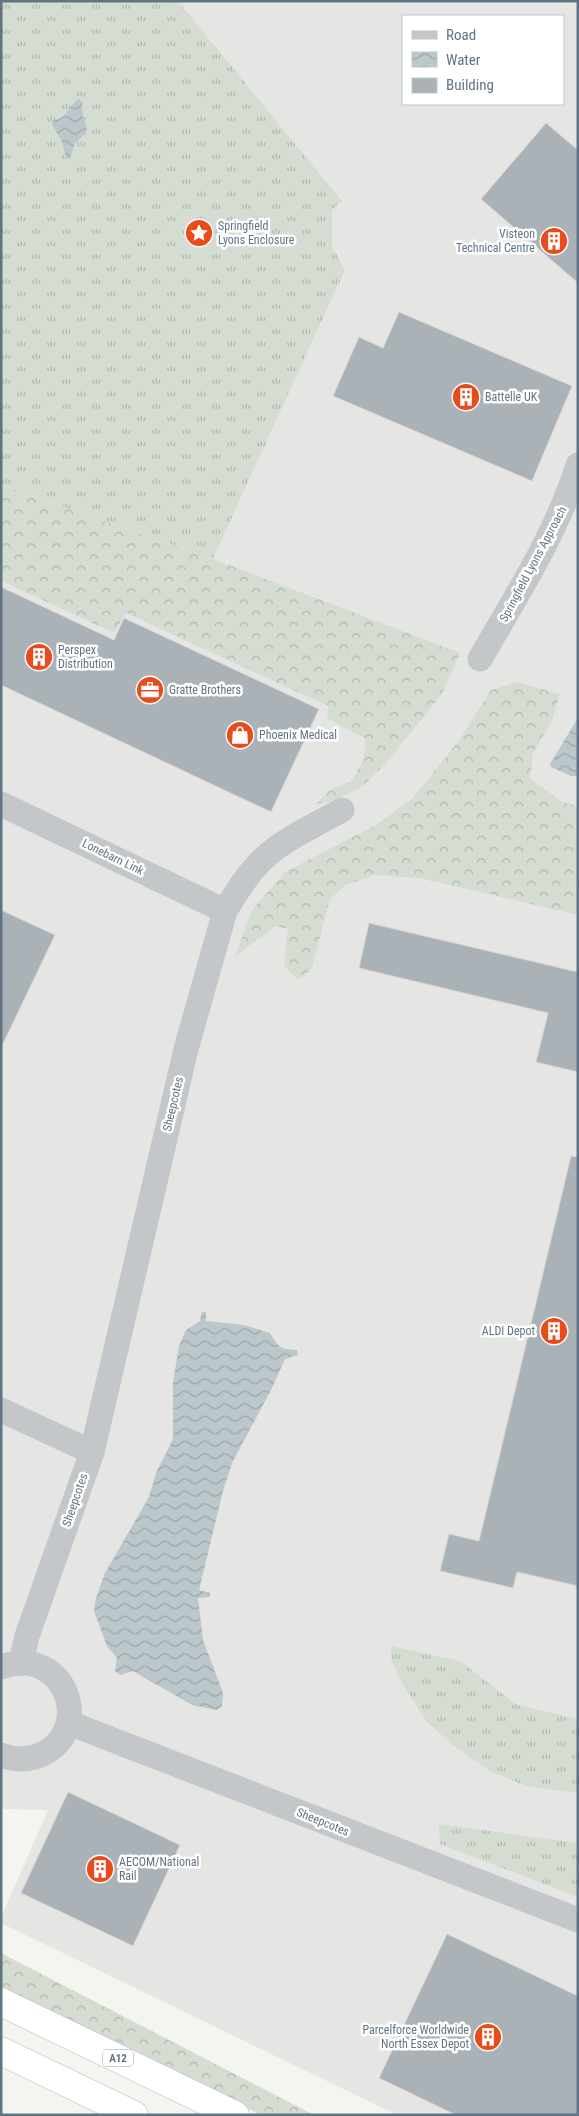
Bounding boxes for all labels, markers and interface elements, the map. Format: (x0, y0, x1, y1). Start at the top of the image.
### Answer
legend (402, 15, 564, 105)
text: Road (446, 26, 476, 44)
text: Water (446, 51, 481, 69)
text: Building (446, 76, 494, 94)
place icon: Springfield Lyons Enclosure (184, 218, 214, 248)
place label: Springfield Lyons Enclosure (218, 219, 295, 247)
building icon: Visteon Technical Centre (539, 226, 569, 256)
place label: Visteon Technical Centre (456, 227, 535, 255)
building icon: Battelle UK (451, 382, 481, 412)
place label: Battelle UK (485, 390, 538, 404)
street label: Springfield Lyons Approach (497, 504, 569, 624)
building icon: Perspex Distribution (24, 642, 54, 672)
place label: Perspex Distribution (58, 643, 113, 671)
office icon: Gratte Brothers (135, 675, 165, 705)
place label: Gratte Brothers (169, 683, 241, 697)
shop icon: Phoenix Medical (225, 720, 255, 750)
place label: Phoenix Medical (259, 728, 337, 742)
street label: Lonebarn Link (80, 836, 147, 878)
street label: Sheepcotes (160, 1075, 186, 1133)
building icon: ALDI Depot (539, 1316, 569, 1346)
place label: ALDI Depot (482, 1324, 535, 1338)
street label: Sheepcotes (59, 1472, 91, 1528)
street label: Sheepcotes (295, 1805, 351, 1839)
building icon: AECOM/National Rail (85, 1854, 115, 1884)
place label: AECOM/National Rail (119, 1855, 199, 1883)
building icon: Parcelforce Worldwide North Essex Depot (473, 2022, 503, 2052)
place label: Parcelforce Worldwide North Essex Depot (362, 2023, 469, 2051)
road number: A12 (103, 2050, 133, 2066)

